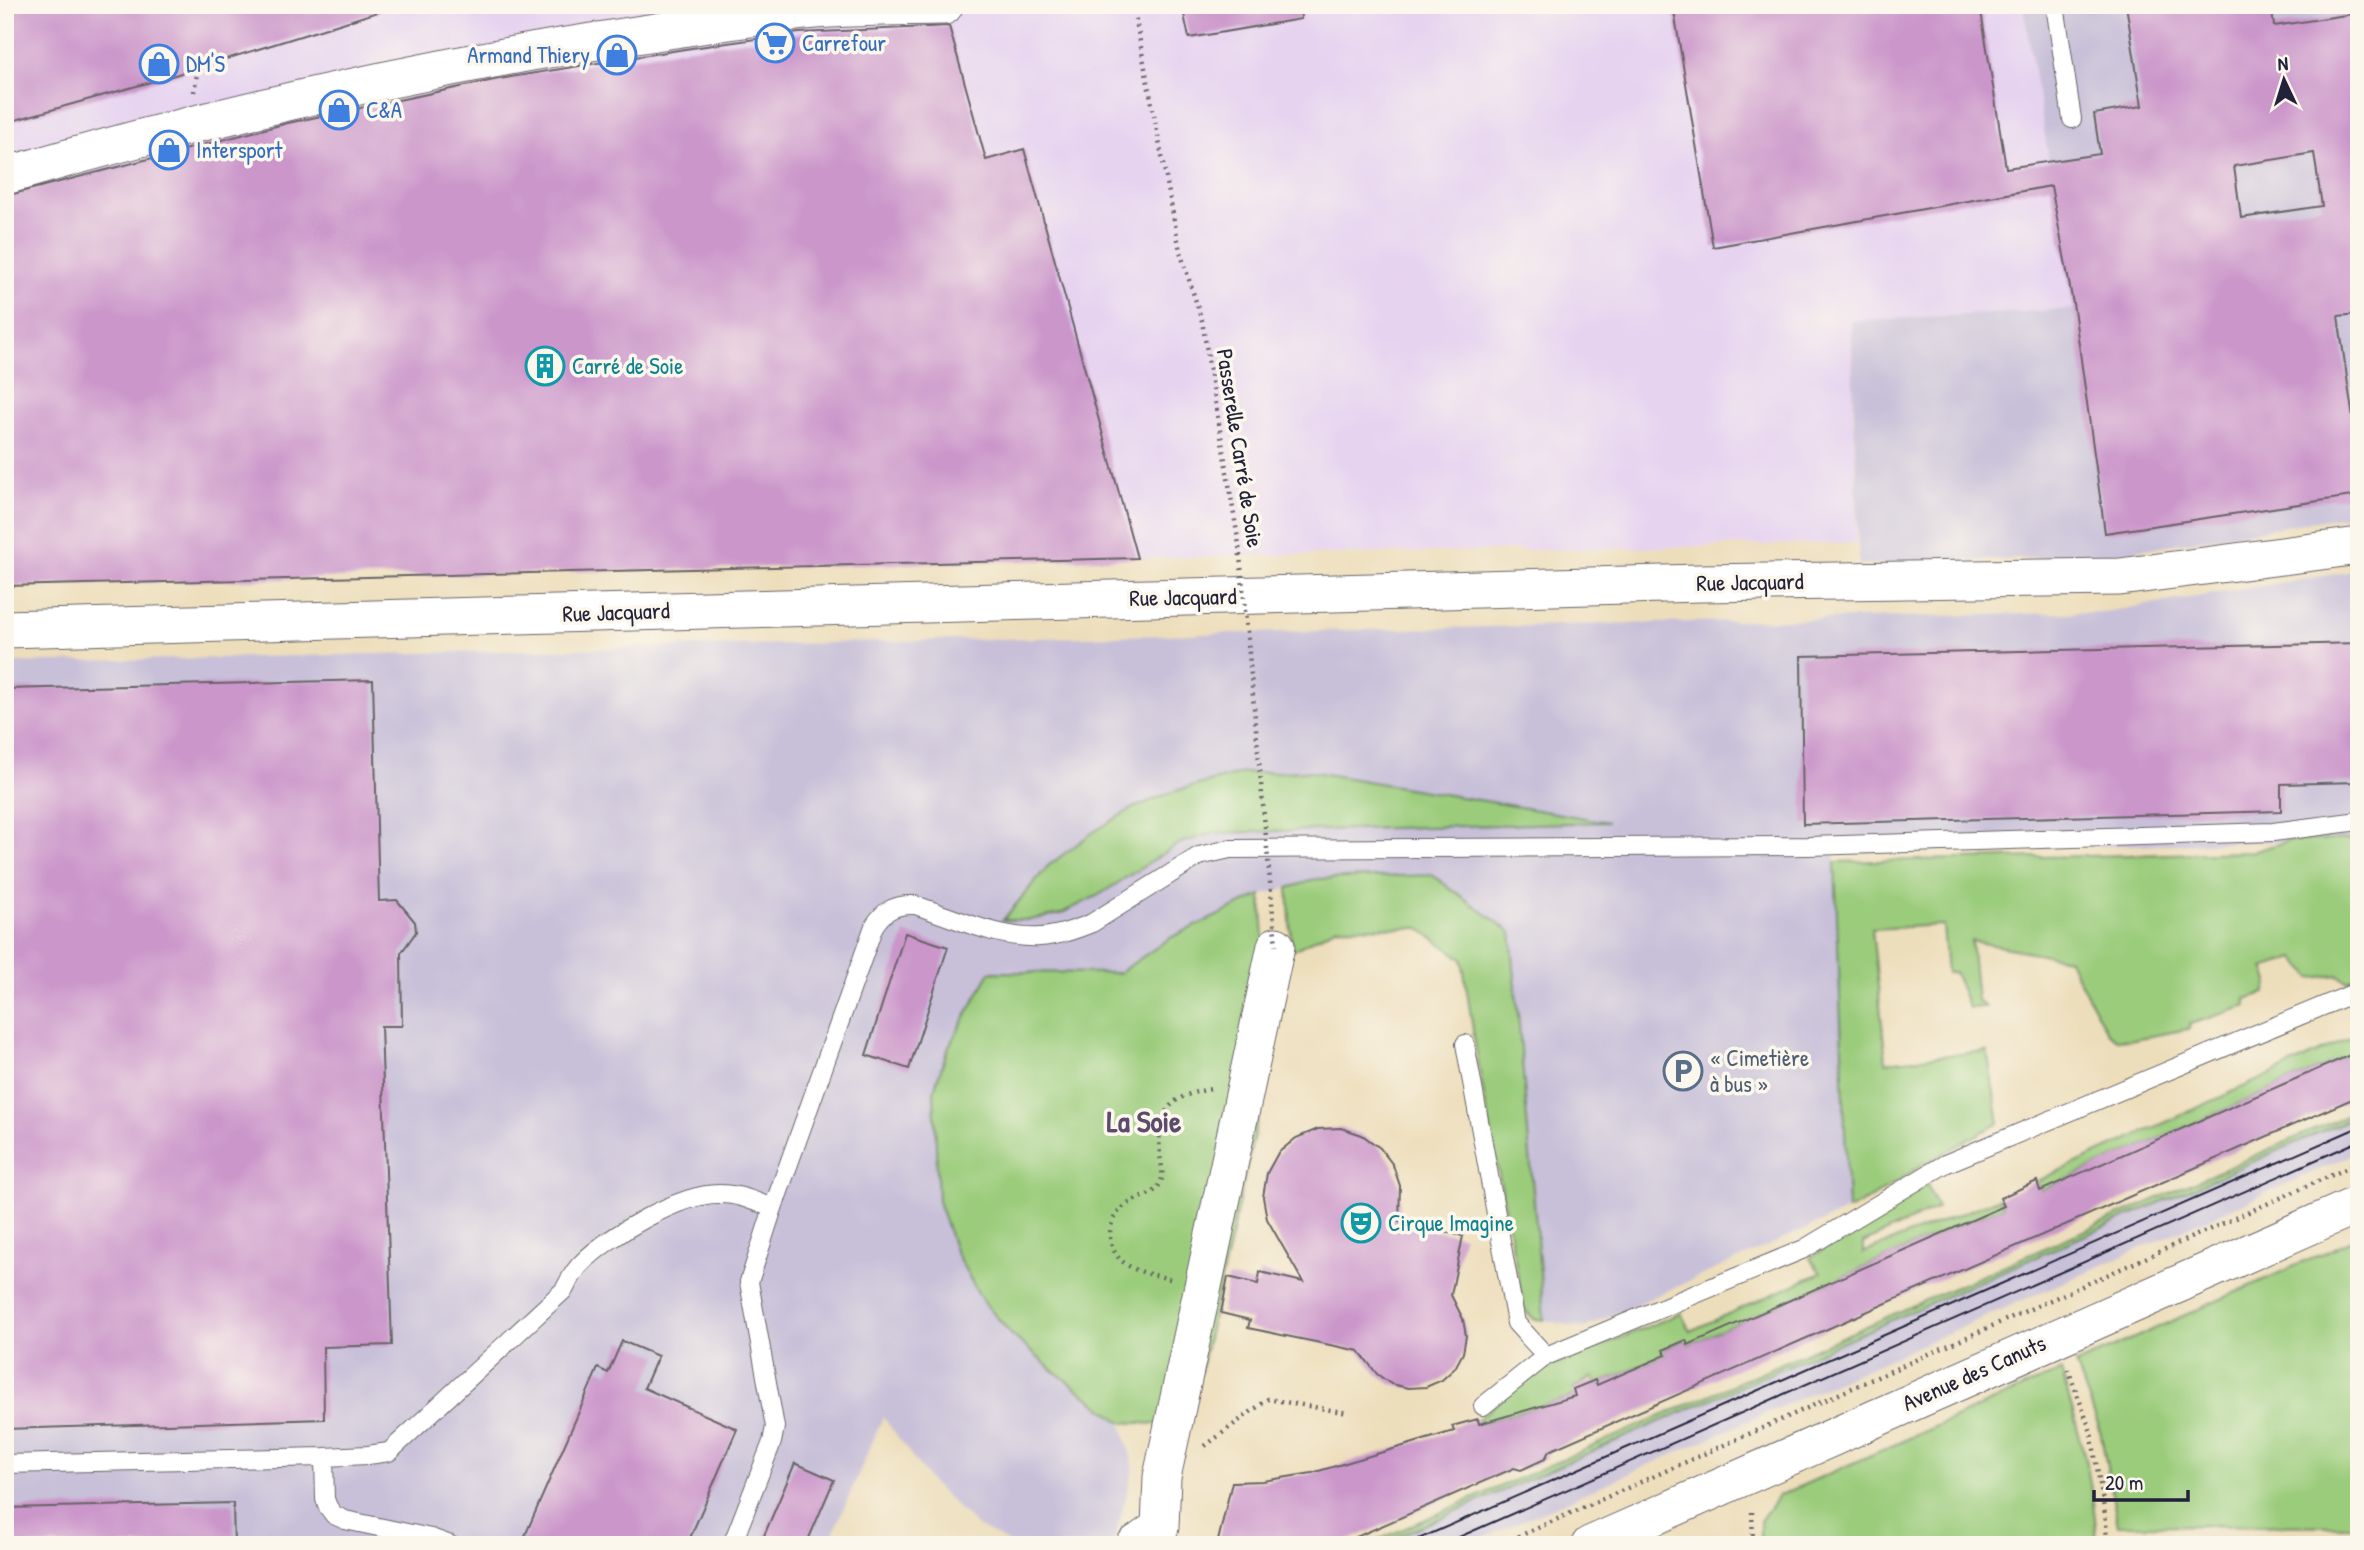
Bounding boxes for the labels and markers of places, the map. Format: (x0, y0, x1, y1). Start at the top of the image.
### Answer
supermarket icon: Carrefour (754, 22, 796, 64)
place label: Carrefour (802, 27, 886, 58)
shop icon: Armand Thiery (596, 34, 638, 76)
place label: Armand Thiery (467, 39, 590, 70)
shop icon: DM'S (138, 43, 180, 85)
place label: DM'S (186, 48, 225, 79)
shop icon: C&A (318, 89, 360, 131)
place label: C&A (366, 94, 402, 125)
shop icon: Intersport (148, 129, 190, 171)
place label: Intersport (196, 134, 284, 165)
building icon: Carré de Soie (524, 345, 566, 387)
place label: Carré de Soie (572, 350, 683, 381)
place label: « Cimetière à bus » (1710, 1042, 1809, 1099)
parking icon: « Cimetière à bus » (1662, 1050, 1704, 1092)
theatre icon: Cirque Imagine (1340, 1202, 1382, 1244)
place label: Cirque Imagine (1388, 1207, 1514, 1238)

